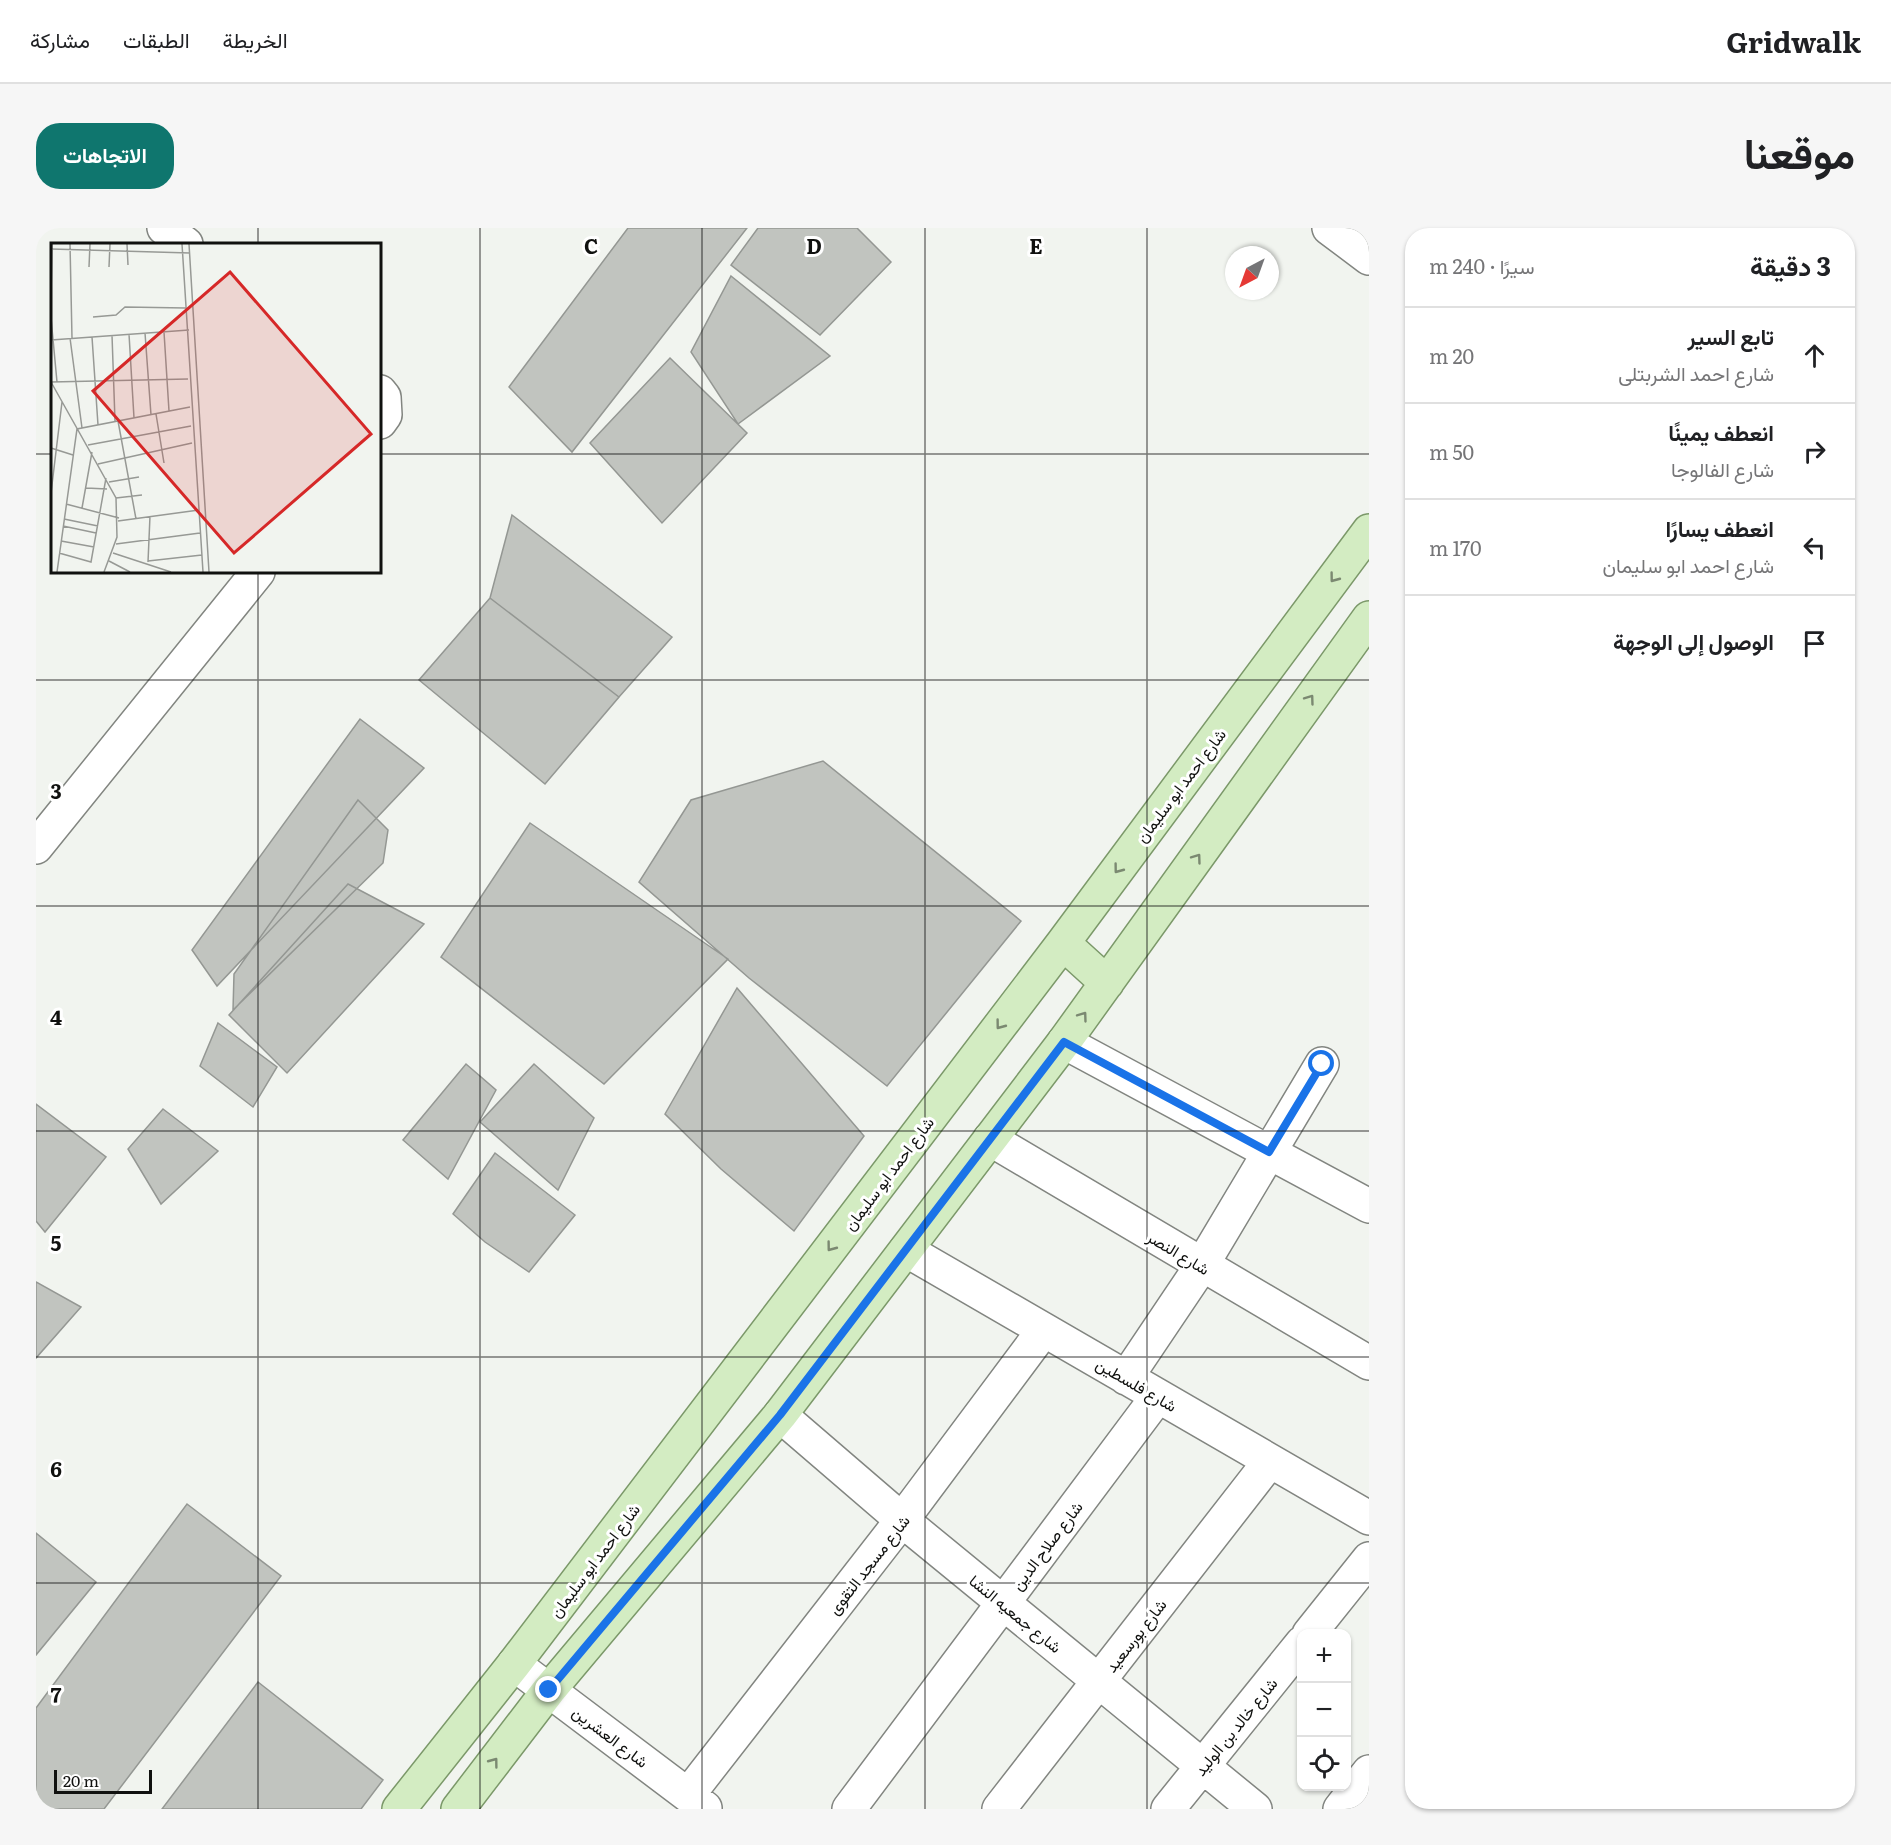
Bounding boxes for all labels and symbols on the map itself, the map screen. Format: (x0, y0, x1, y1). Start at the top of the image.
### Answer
text: C (584, 230, 598, 260)
text: D (806, 230, 822, 260)
text: E (1029, 230, 1043, 260)
inset map (51, 243, 381, 573)
north arrow (1225, 246, 1279, 300)
one-way arrow (1330, 571, 1341, 582)
one-way arrow (1303, 695, 1314, 706)
street label: شارع احمد ابو سليمان (1129, 723, 1232, 848)
text: 3 (50, 775, 62, 805)
one-way arrow (1190, 853, 1201, 864)
one-way arrow (1114, 863, 1125, 874)
text: 4 (50, 1001, 62, 1031)
one-way arrow (1076, 1012, 1087, 1023)
one-way arrow (997, 1018, 1008, 1029)
route start (1308, 1050, 1334, 1076)
street label: شارع احمد ابو سليمان (837, 1111, 940, 1236)
street label: شارع النصر (1142, 1223, 1215, 1281)
text: 5 (51, 1227, 62, 1257)
one-way arrow (828, 1241, 839, 1252)
street label: شارع فلسطين (1092, 1351, 1182, 1418)
text: 6 (50, 1453, 62, 1483)
street label: شارع صلاح الدين (1004, 1495, 1088, 1595)
street label: شارع احمد ابو سليمان (543, 1498, 646, 1623)
street label: شارع مسجد التقوى (821, 1509, 915, 1620)
street label: شارع جمعيه النشا (964, 1568, 1068, 1659)
street label: شارع بورسعيد (1099, 1593, 1172, 1677)
street label: شارع خالد بن الوليد (1188, 1672, 1283, 1781)
route end (535, 1676, 561, 1702)
text: 7 (51, 1679, 62, 1709)
street label: شارع العشرين (567, 1699, 654, 1773)
one-way arrow (486, 1758, 497, 1769)
scale bar (54, 1767, 152, 1794)

